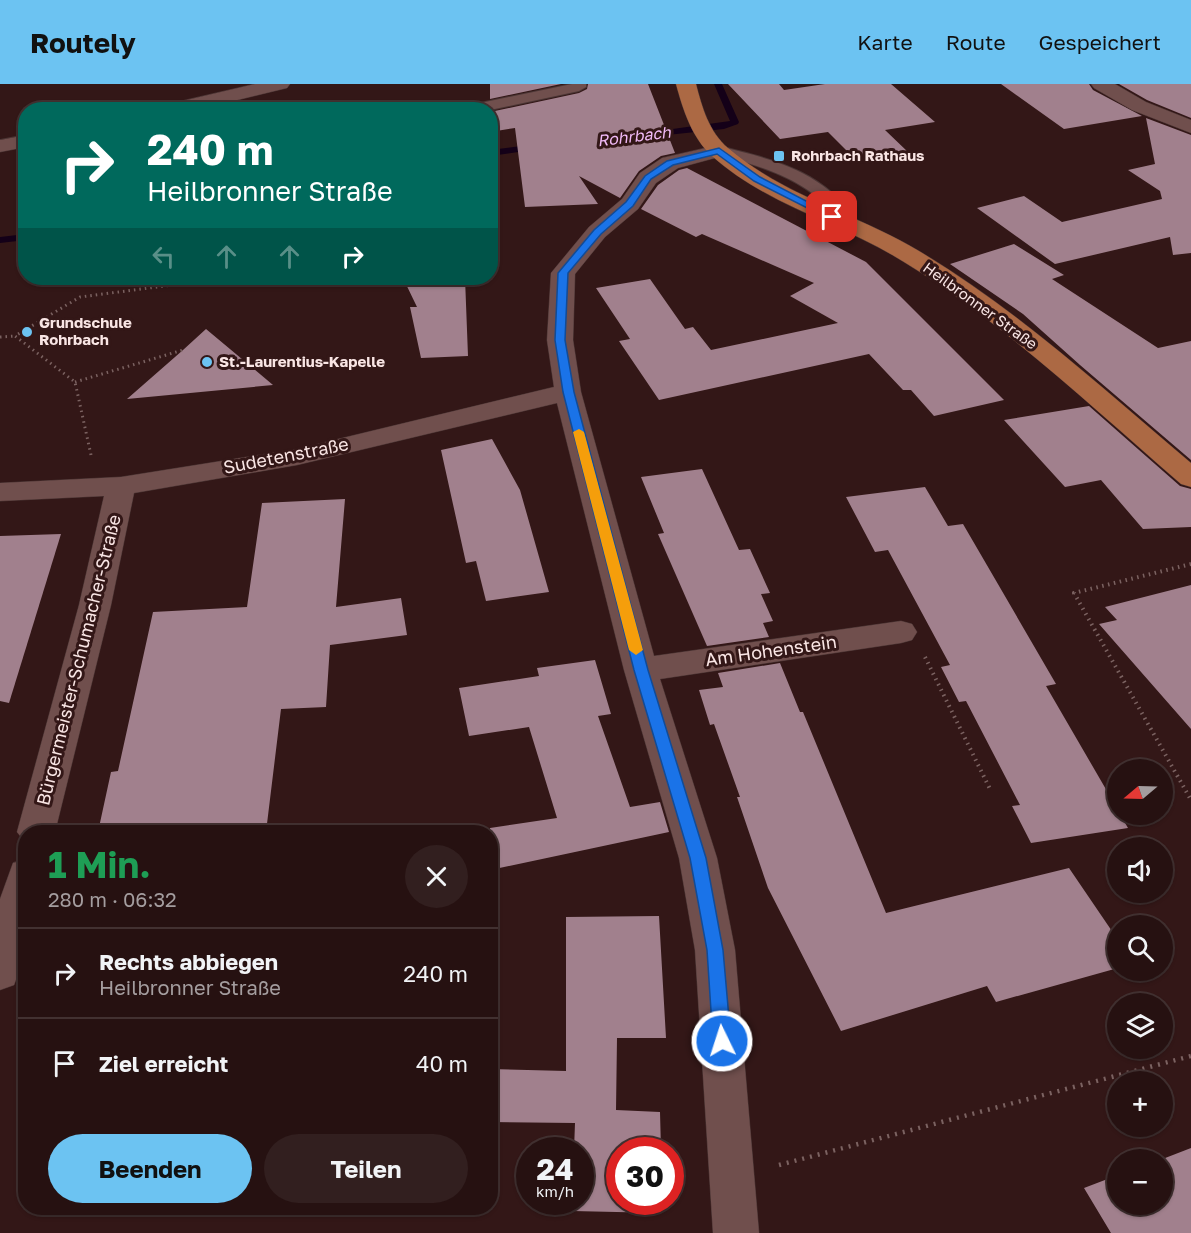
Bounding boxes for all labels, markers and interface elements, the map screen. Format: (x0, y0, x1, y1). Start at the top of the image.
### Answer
text: Routely (30, 26, 136, 59)
text: Karte (857, 29, 913, 55)
text: Route (946, 29, 1006, 55)
text: Gespeichert (1039, 29, 1161, 55)
water label: Rohrbach (596, 121, 673, 150)
text: 240 m (147, 124, 273, 174)
icon: right (48, 126, 126, 204)
place label: Rohrbach Rathaus (791, 146, 925, 164)
marker: Rohrbach Rathaus (772, 149, 786, 163)
text: Heilbronner Straße (147, 175, 393, 207)
pin (806, 191, 857, 242)
icon: arrive (815, 200, 848, 233)
icon: left (147, 240, 180, 273)
icon: ahead (210, 240, 243, 273)
icon: ahead (273, 240, 306, 273)
icon: right (336, 240, 369, 273)
street label: Heilbronner Straße (920, 258, 1041, 353)
place label: Grundschule Rohrbach (39, 313, 132, 348)
marker: Grundschule Rohrbach (20, 325, 34, 339)
place label: St.-Laurentius-Kapelle (219, 352, 385, 370)
marker: St.-Laurentius-Kapelle (200, 355, 214, 369)
street label: Sudetenstraße (221, 432, 350, 478)
street label: Bürgermeister-Schumacher-Straße (31, 512, 125, 808)
street label: Am Hohenstein (704, 630, 838, 670)
north arrow (1107, 759, 1173, 825)
map controls (1107, 759, 1173, 1215)
button: sound (1107, 837, 1173, 903)
text: 1 Min. (48, 843, 151, 886)
button: close (405, 845, 468, 908)
text: 280 m · 06:32 (48, 887, 177, 911)
button: search (1107, 915, 1173, 981)
text: Rechts abbiegen (99, 948, 278, 975)
icon: right (48, 957, 81, 990)
text: 240 m (403, 960, 468, 987)
text: Heilbronner Straße (99, 975, 281, 999)
button: layers (1107, 993, 1173, 1059)
position arrow (690, 1009, 754, 1073)
icon: arrive (48, 1047, 81, 1080)
text: Ziel erreicht (99, 1050, 228, 1077)
text: 40 m (416, 1050, 468, 1077)
button: + (1107, 1071, 1173, 1137)
button: Beenden (48, 1134, 252, 1203)
button: Teilen (264, 1134, 468, 1203)
speed limit sign: 30 (606, 1137, 684, 1215)
button: − (1107, 1149, 1173, 1215)
text: 24 (536, 1151, 574, 1187)
text: km/h (536, 1182, 574, 1200)

